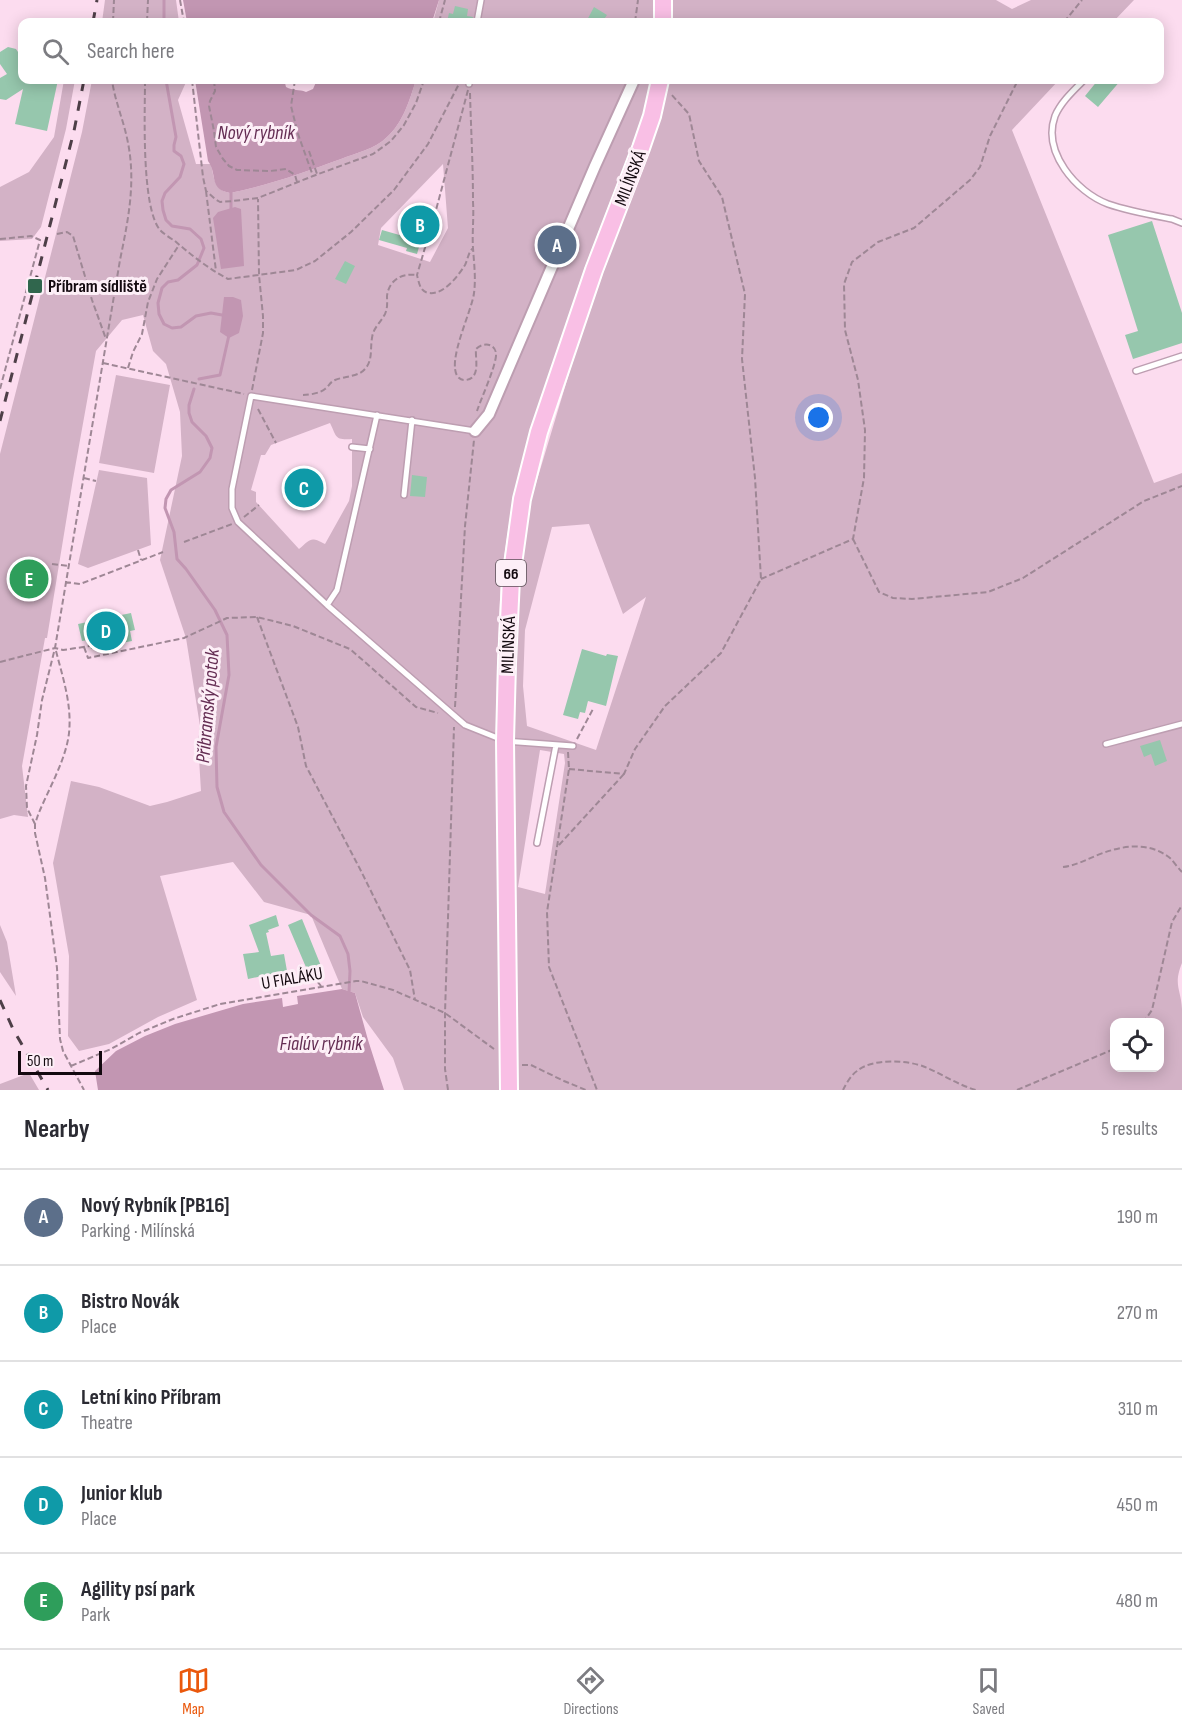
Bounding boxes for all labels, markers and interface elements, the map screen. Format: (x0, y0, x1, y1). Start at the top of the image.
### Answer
search box (18, 18, 1164, 84)
icon: search (39, 35, 72, 68)
text: Search here (87, 38, 174, 65)
water label: Nový rybník (217, 121, 295, 145)
street label: MILÍNSKÁ (610, 147, 651, 209)
pin: B (400, 202, 440, 248)
pin: A (538, 222, 576, 268)
place label: Příbram sídliště (48, 276, 147, 297)
marker: Příbram sídliště (26, 277, 44, 295)
your location (804, 403, 833, 432)
pin: C (284, 466, 324, 510)
pin: E (9, 556, 48, 602)
road number: 66 (496, 560, 526, 586)
pin: D (86, 608, 126, 654)
street label: MILÍNSKÁ (497, 616, 520, 674)
water label: Příbramský potok (191, 648, 225, 764)
street label: U FIALÁKU (260, 963, 324, 994)
map controls (1110, 1018, 1164, 1072)
button: locate (1110, 1018, 1164, 1072)
water label: Fialúv rybník (280, 1032, 363, 1056)
scale bar (18, 1048, 102, 1076)
text: 50 m (27, 1052, 53, 1071)
text: Nearby (24, 1114, 90, 1145)
text: 5 results (1101, 1117, 1158, 1141)
text: Nový Rybník [PB16] (81, 1192, 229, 1219)
text: A (39, 1205, 48, 1229)
text: 190 m (1117, 1205, 1158, 1229)
text: Parking · Milínská (81, 1219, 195, 1243)
text: Bistro Novák (81, 1288, 180, 1315)
text: B (39, 1301, 48, 1325)
text: 270 m (1117, 1301, 1158, 1325)
text: Place (81, 1315, 117, 1339)
text: Letní kino Příbram (81, 1384, 221, 1411)
text: C (38, 1397, 49, 1421)
text: 310 m (1118, 1397, 1158, 1421)
text: Theatre (81, 1411, 133, 1435)
text: Junior klub (81, 1480, 163, 1507)
text: D (38, 1493, 49, 1517)
text: 450 m (1117, 1493, 1158, 1517)
text: Place (81, 1507, 117, 1531)
text: Agility psí park (81, 1576, 195, 1603)
text: E (39, 1589, 48, 1613)
text: 480 m (1116, 1589, 1158, 1613)
text: Park (81, 1603, 110, 1627)
tab: Map (177, 1664, 210, 1719)
tab: Directions (563, 1664, 619, 1719)
tab: Saved (972, 1664, 1005, 1719)

